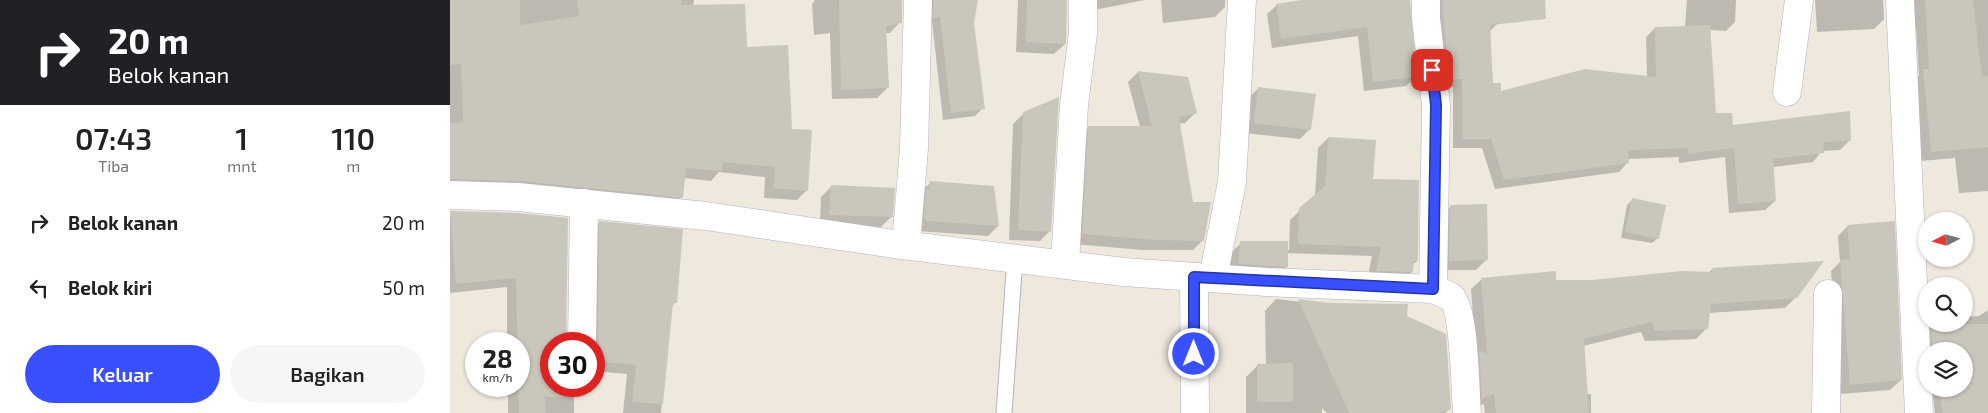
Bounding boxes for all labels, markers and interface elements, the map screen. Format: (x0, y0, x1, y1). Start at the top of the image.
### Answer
text: 20 m (108, 19, 189, 61)
icon: right (25, 20, 90, 85)
pin (1411, 49, 1453, 91)
icon: arrive (1418, 56, 1446, 84)
text: Belok kanan (108, 61, 229, 87)
text: 07:43 (75, 120, 152, 156)
text: 1 (236, 120, 248, 156)
text: 110 (331, 120, 375, 156)
text: Tiba (98, 156, 129, 175)
text: mnt (227, 156, 257, 175)
text: m (346, 156, 360, 175)
icon: right (25, 209, 53, 237)
text: Belok kanan (68, 211, 178, 234)
text: 20 m (382, 211, 425, 234)
north arrow (1918, 212, 1972, 268)
map controls (1918, 212, 1973, 397)
icon: left (25, 274, 53, 302)
text: Belok kiri (68, 276, 152, 299)
text: 50 m (382, 276, 425, 299)
button: search (1918, 277, 1973, 332)
position arrow (1167, 327, 1219, 379)
speed limit sign: 30 (540, 332, 605, 397)
button: layers (1918, 342, 1973, 397)
text: 28 (482, 343, 513, 373)
button: Keluar (25, 345, 220, 403)
button: Bagikan (230, 345, 425, 403)
text: km/h (483, 370, 512, 384)

